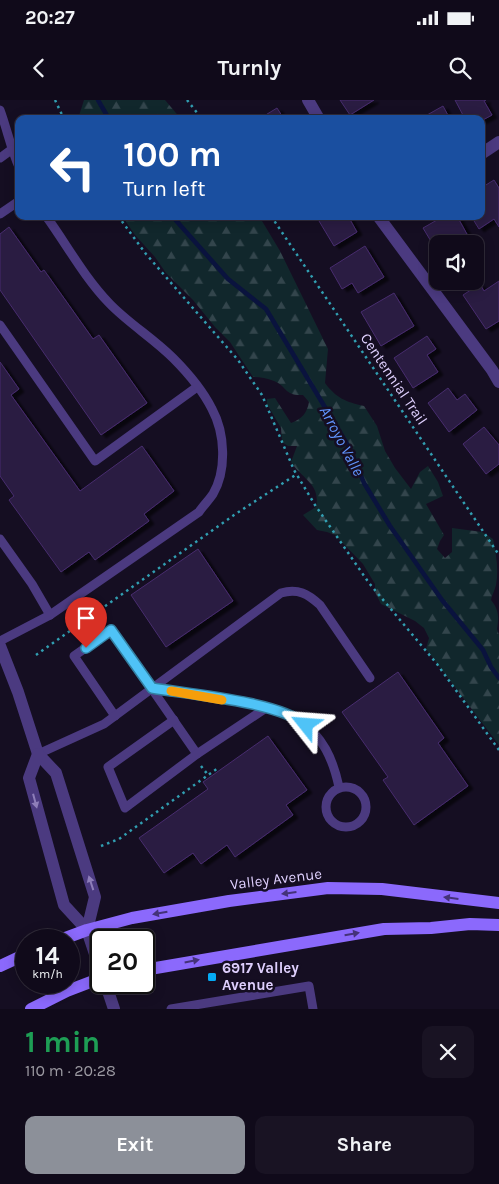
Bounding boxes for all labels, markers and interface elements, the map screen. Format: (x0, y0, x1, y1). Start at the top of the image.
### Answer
text: 20:27 (25, 7, 75, 29)
icon: back (25, 54, 53, 82)
icon: search (446, 54, 474, 82)
text: Turnly (218, 55, 281, 81)
text: 100 m (123, 134, 222, 175)
icon: left (40, 135, 105, 200)
text: Turn left (123, 176, 206, 202)
map controls (429, 235, 484, 290)
button: sound (429, 235, 484, 290)
street label: Centennial Trail (357, 330, 431, 428)
water label: Arroyo Valle (316, 403, 369, 480)
pin (65, 597, 107, 648)
icon: arrive (72, 604, 100, 632)
position arrow (279, 698, 331, 750)
one-way arrow (31, 793, 39, 808)
street label: Valley Avenue (229, 864, 323, 894)
one-way arrow (86, 875, 94, 890)
one-way arrow (281, 889, 297, 897)
one-way arrow (442, 894, 458, 902)
one-way arrow (152, 910, 168, 918)
speed limit sign: 20 (90, 929, 155, 994)
one-way arrow (344, 930, 360, 938)
text: 14 (36, 941, 59, 970)
one-way arrow (184, 957, 200, 965)
place label: 6917 Valley Avenue (222, 959, 299, 994)
text: km/h (32, 967, 63, 981)
marker: 6917 Valley Avenue (206, 971, 218, 983)
text: 1 min (25, 1024, 100, 1060)
button: close (422, 1026, 474, 1078)
text: 110 m · 20:28 (25, 1061, 116, 1080)
button: Exit (25, 1116, 245, 1174)
button: Share (255, 1116, 474, 1174)

